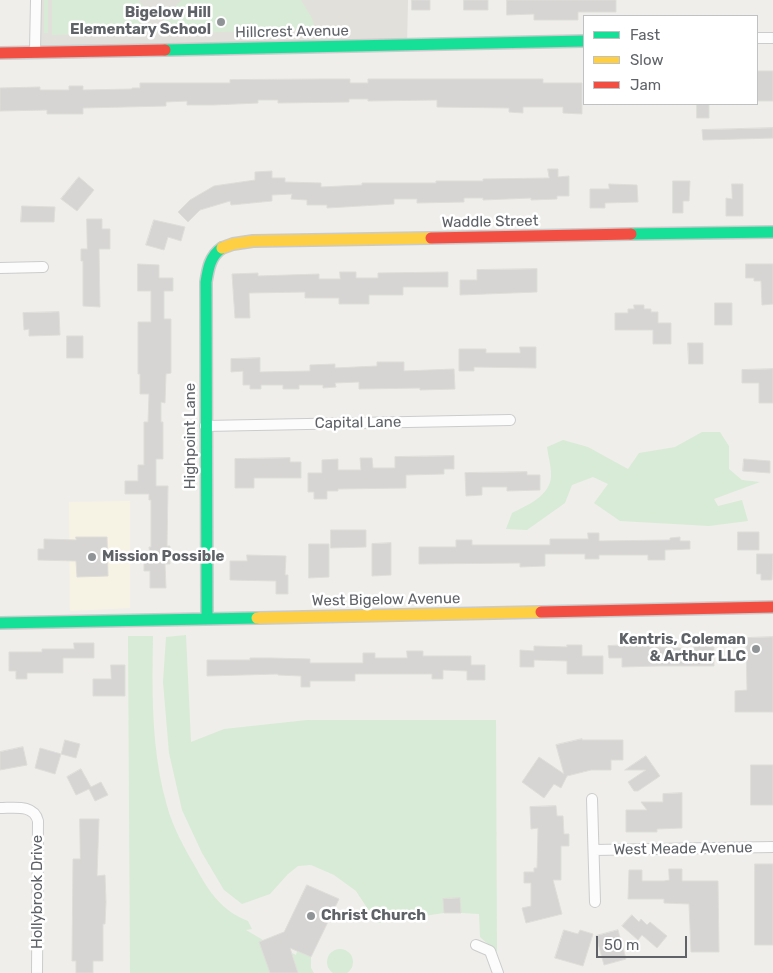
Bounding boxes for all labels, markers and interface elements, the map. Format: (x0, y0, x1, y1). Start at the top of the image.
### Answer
place label: Bigelow Hill Elementary School (70, 4, 211, 39)
legend (583, 15, 758, 105)
marker: Bigelow Hill Elementary School (215, 16, 227, 28)
street label: Hillcrest Avenue (235, 22, 349, 42)
text: Fast (630, 26, 660, 44)
text: Slow (630, 51, 663, 69)
text: Jam (630, 76, 661, 94)
street label: Waddle Street (441, 212, 539, 232)
street label: Highpoint Lane (182, 383, 200, 489)
street label: Capital Lane (315, 413, 401, 433)
place label: Mission Possible (102, 548, 224, 566)
marker: Mission Possible (86, 551, 98, 563)
street label: West Bigelow Avenue (312, 590, 460, 610)
place label: Kentris, Coleman & Arthur LLC (619, 631, 746, 666)
marker: Kentris, Coleman & Arthur LLC (750, 643, 762, 655)
street label: Hollybrook Drive (29, 835, 47, 949)
street label: West Meade Avenue (613, 839, 753, 859)
place label: Christ Church (321, 907, 426, 925)
marker: Christ Church (305, 910, 317, 922)
scale bar (598, 926, 689, 958)
text: 50 m (604, 936, 639, 954)

